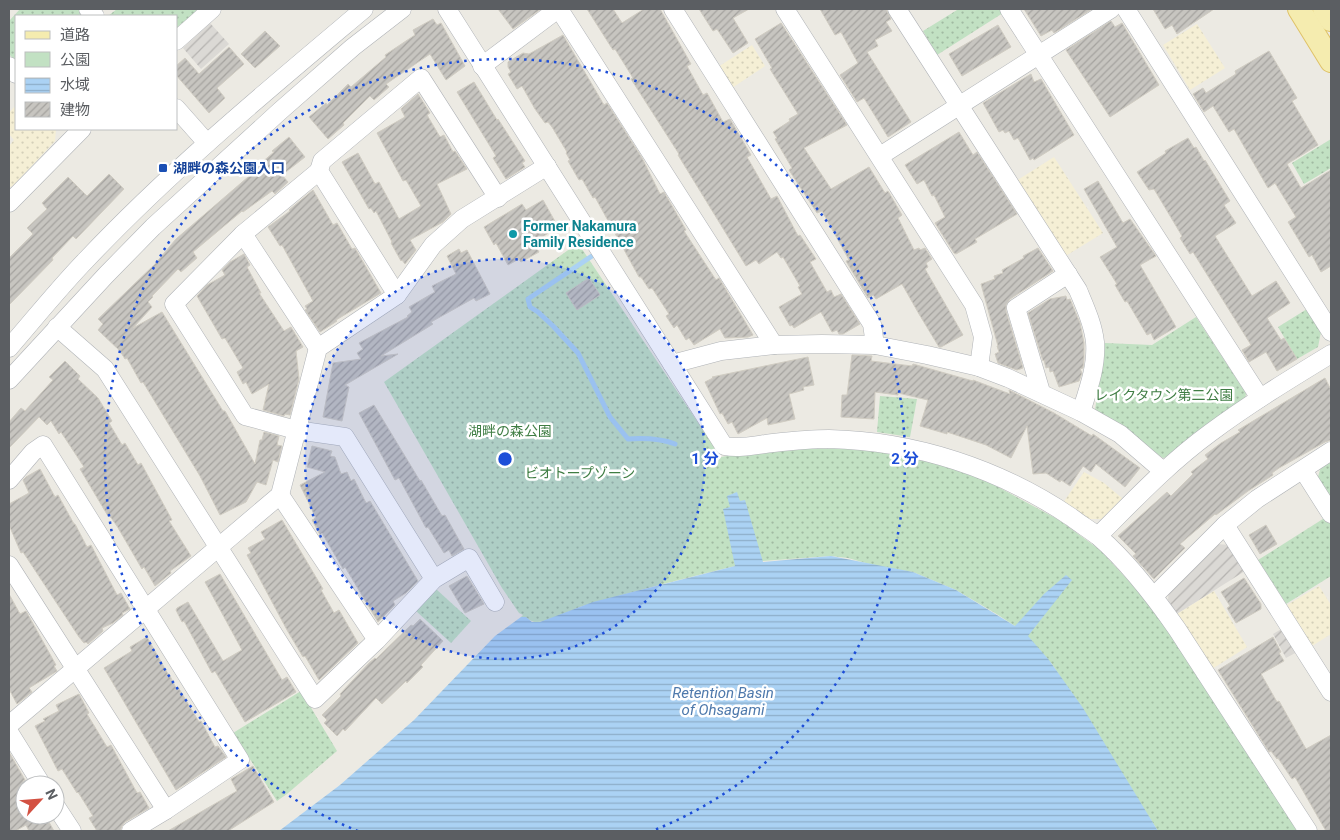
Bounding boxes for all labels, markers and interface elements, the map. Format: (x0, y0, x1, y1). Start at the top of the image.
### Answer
legend (15, 15, 178, 130)
text: 道路 (60, 26, 90, 44)
text: 公園 (60, 51, 90, 69)
text: 水域 (60, 76, 90, 94)
text: 建物 (60, 101, 90, 119)
place label: 湖畔の森公園入口 (173, 160, 285, 176)
marker: 湖畔の森公園入口 (157, 162, 169, 174)
place label: Former Nakamura Family Residence (523, 218, 637, 250)
marker: Former Nakamura Family Residence (507, 228, 519, 240)
park label: レイクタウン第二公園 (1094, 387, 1234, 403)
park label: 湖畔の森公園 (468, 423, 552, 439)
centre of rings (496, 450, 514, 468)
text: 1 分 (691, 450, 719, 468)
text: 2 分 (891, 450, 919, 468)
park label: ビオトープゾーン (525, 465, 635, 481)
water label: Retention Basin of Ohsagami (672, 684, 774, 719)
north arrow (15, 775, 65, 825)
text: N (42, 786, 61, 802)

